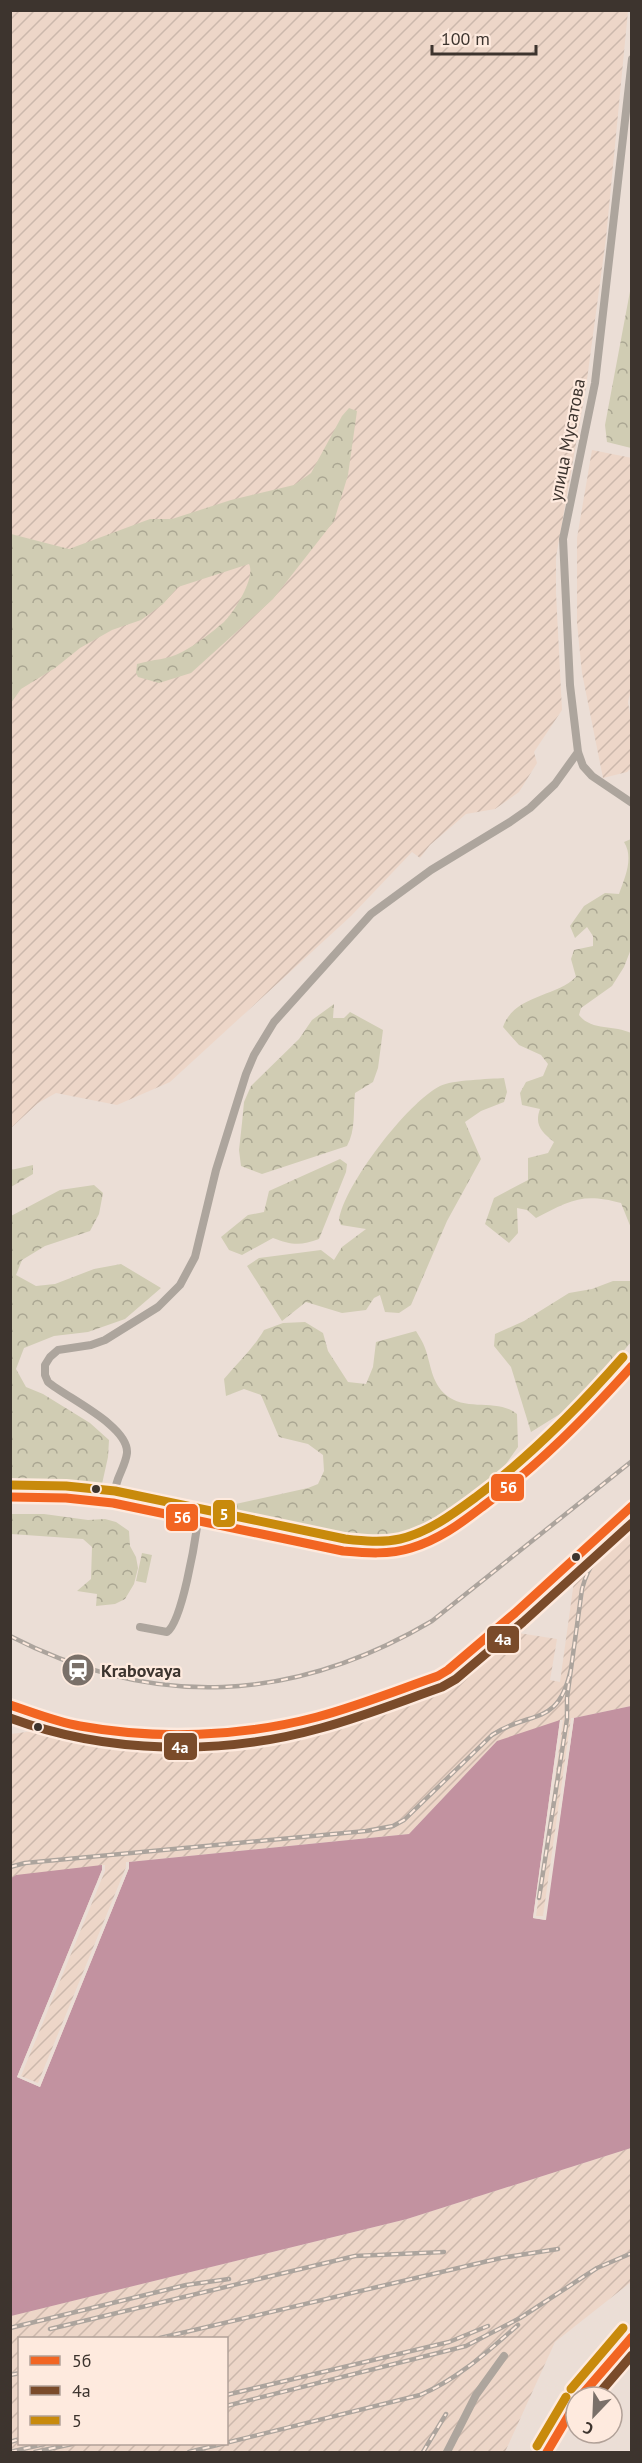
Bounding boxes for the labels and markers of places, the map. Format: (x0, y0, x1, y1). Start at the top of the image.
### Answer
unlabelled marker (90, 1483, 102, 1495)
unlabelled marker (570, 1551, 582, 1563)
station icon: Krabovaya (60, 1652, 96, 1688)
place label: Krabovaya (101, 1659, 181, 1682)
unlabelled marker (32, 1721, 44, 1733)

